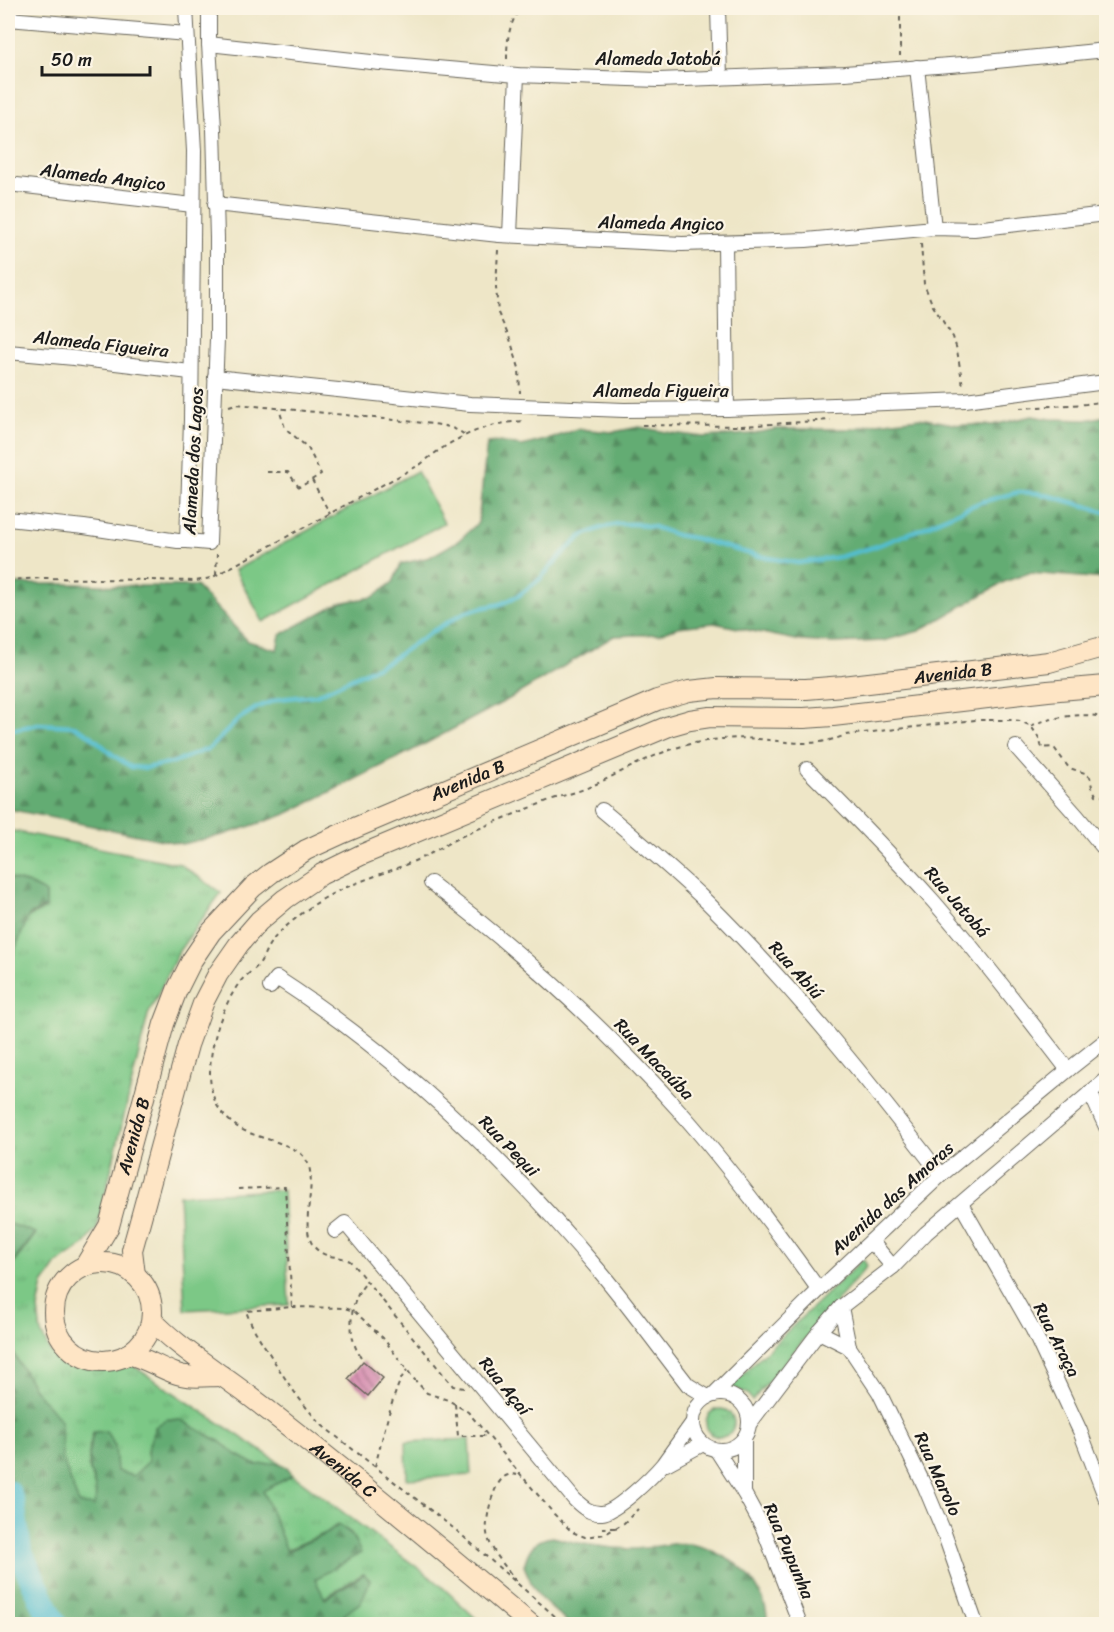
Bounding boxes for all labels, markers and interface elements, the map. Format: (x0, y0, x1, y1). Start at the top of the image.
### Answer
scale bar (42, 39, 150, 77)
street label: Alameda Jatobá (594, 43, 721, 75)
text: 50 m (51, 44, 92, 76)
street label: Alameda Angico (38, 153, 167, 201)
street label: Alameda Angico (597, 206, 724, 240)
street label: Alameda Figueira (31, 321, 171, 367)
street label: Alameda Figueira (592, 375, 730, 407)
street label: Alameda dos Lagos (173, 386, 213, 536)
street label: Avenida B (911, 653, 994, 694)
street label: Avenida B (424, 750, 510, 811)
street label: Rua Jatobá (916, 859, 998, 945)
street label: Rua Abiú (760, 933, 832, 1007)
street label: Rua Macaúba (606, 1010, 703, 1109)
street label: Avenida B (107, 1094, 159, 1179)
street label: Rua Pequi (471, 1107, 548, 1186)
street label: Avenida das Amoras (822, 1133, 962, 1264)
street label: Rua Araça (1024, 1297, 1090, 1383)
street label: Rua Açaí (471, 1349, 540, 1424)
street label: Rua Marolo (905, 1427, 971, 1521)
street label: Avenida C (302, 1432, 385, 1507)
street label: Rua Pupunha (754, 1498, 824, 1605)

